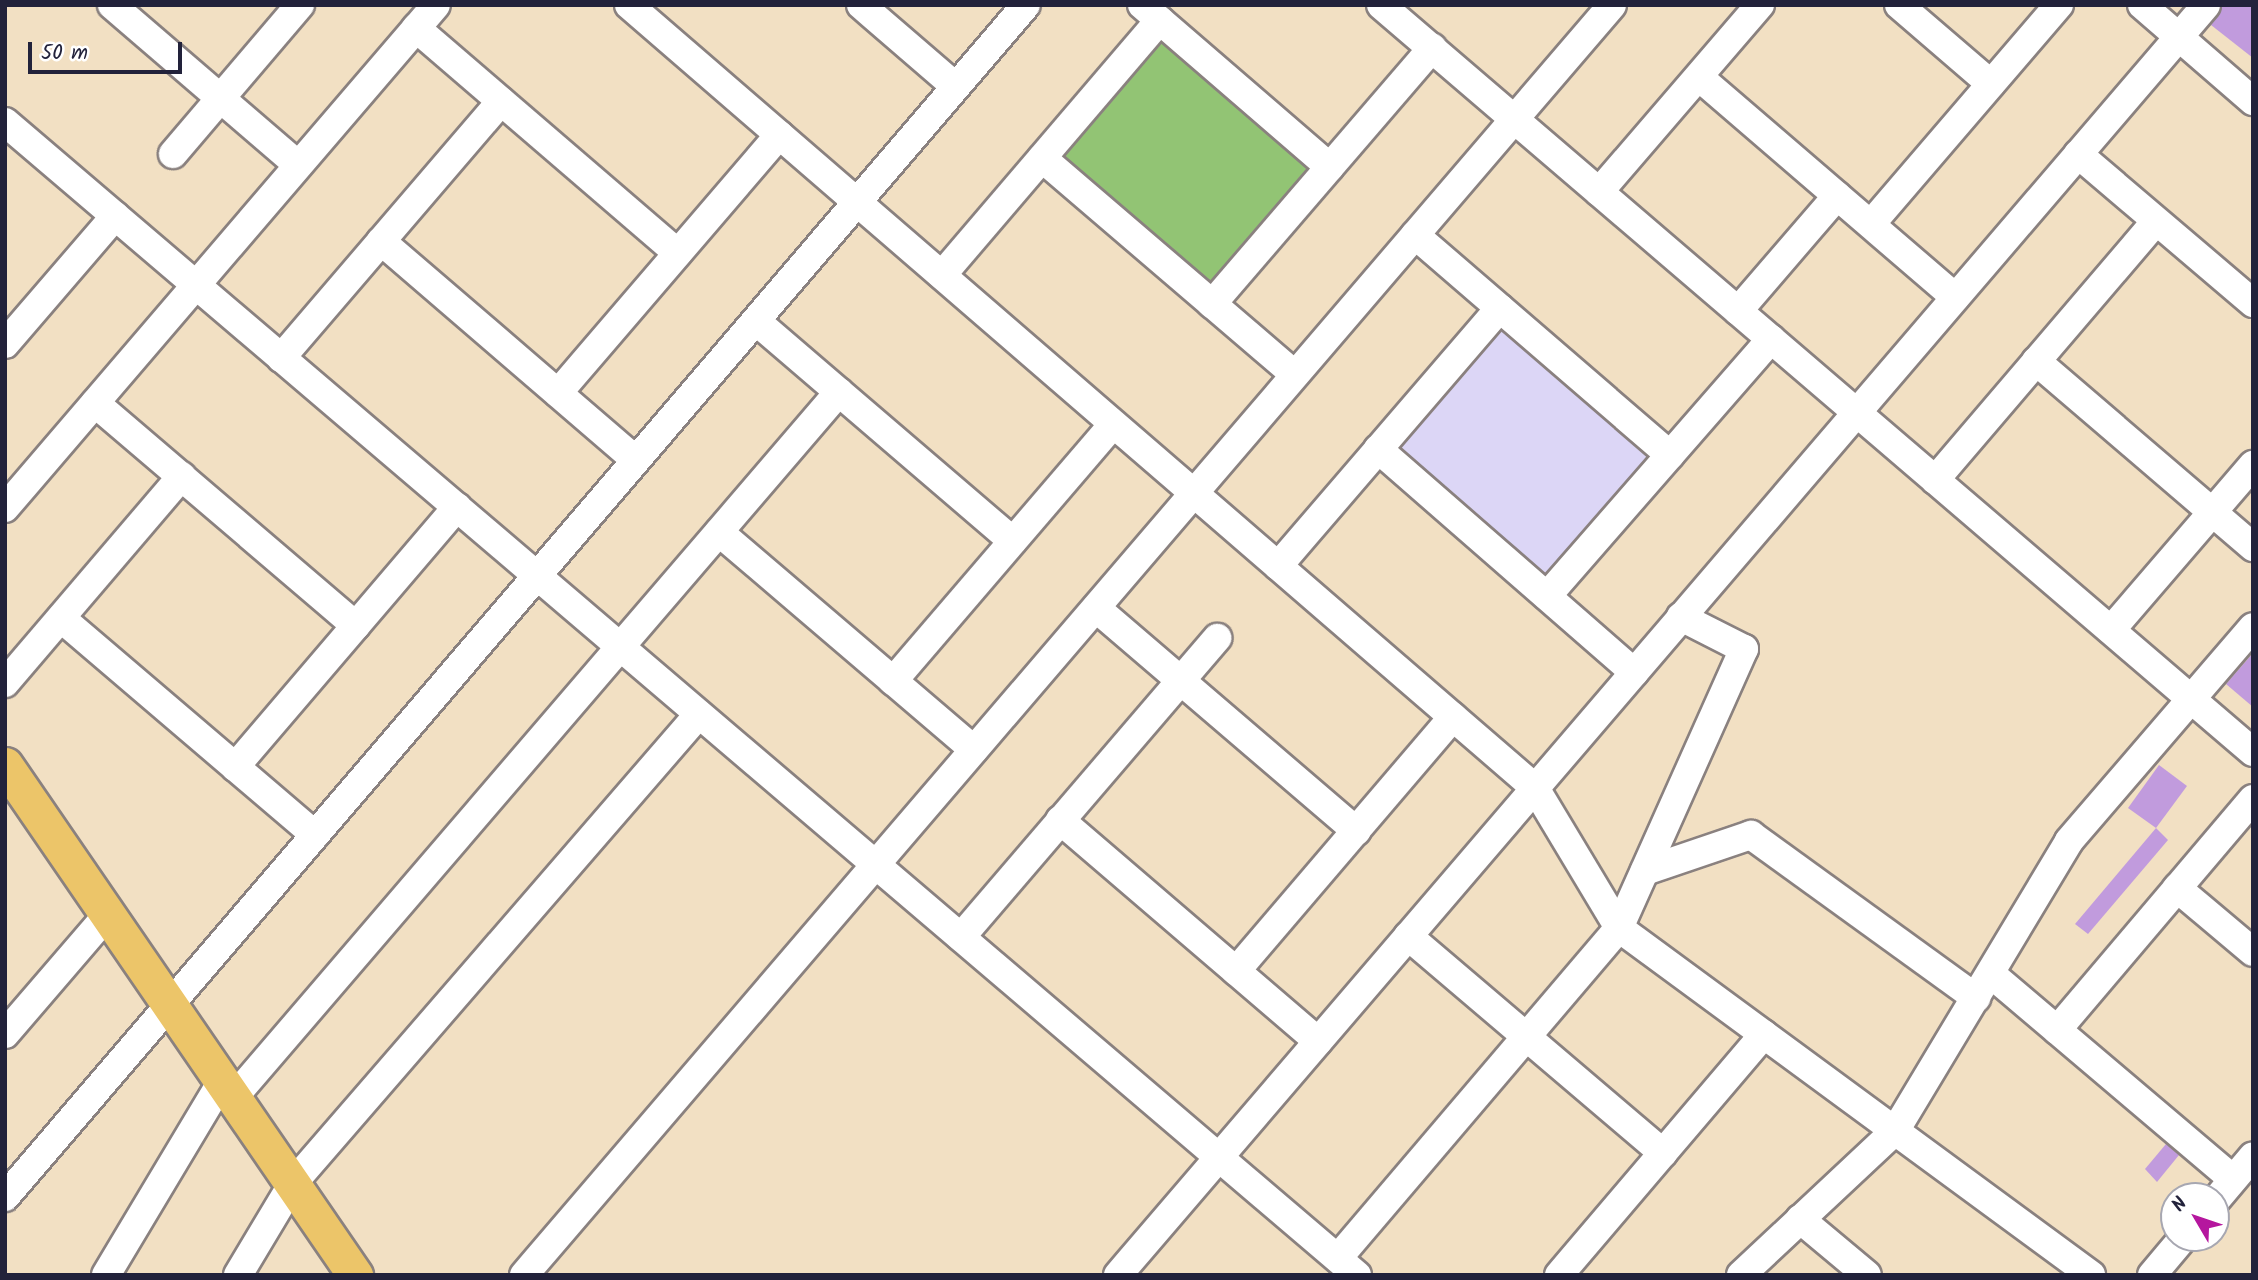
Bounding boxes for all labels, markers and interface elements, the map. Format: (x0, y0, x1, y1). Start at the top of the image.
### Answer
scale bar (32, 28, 186, 72)
text: 50 m (41, 37, 88, 70)
north arrow (2160, 1182, 2230, 1252)
text: N (2165, 1191, 2196, 1219)

